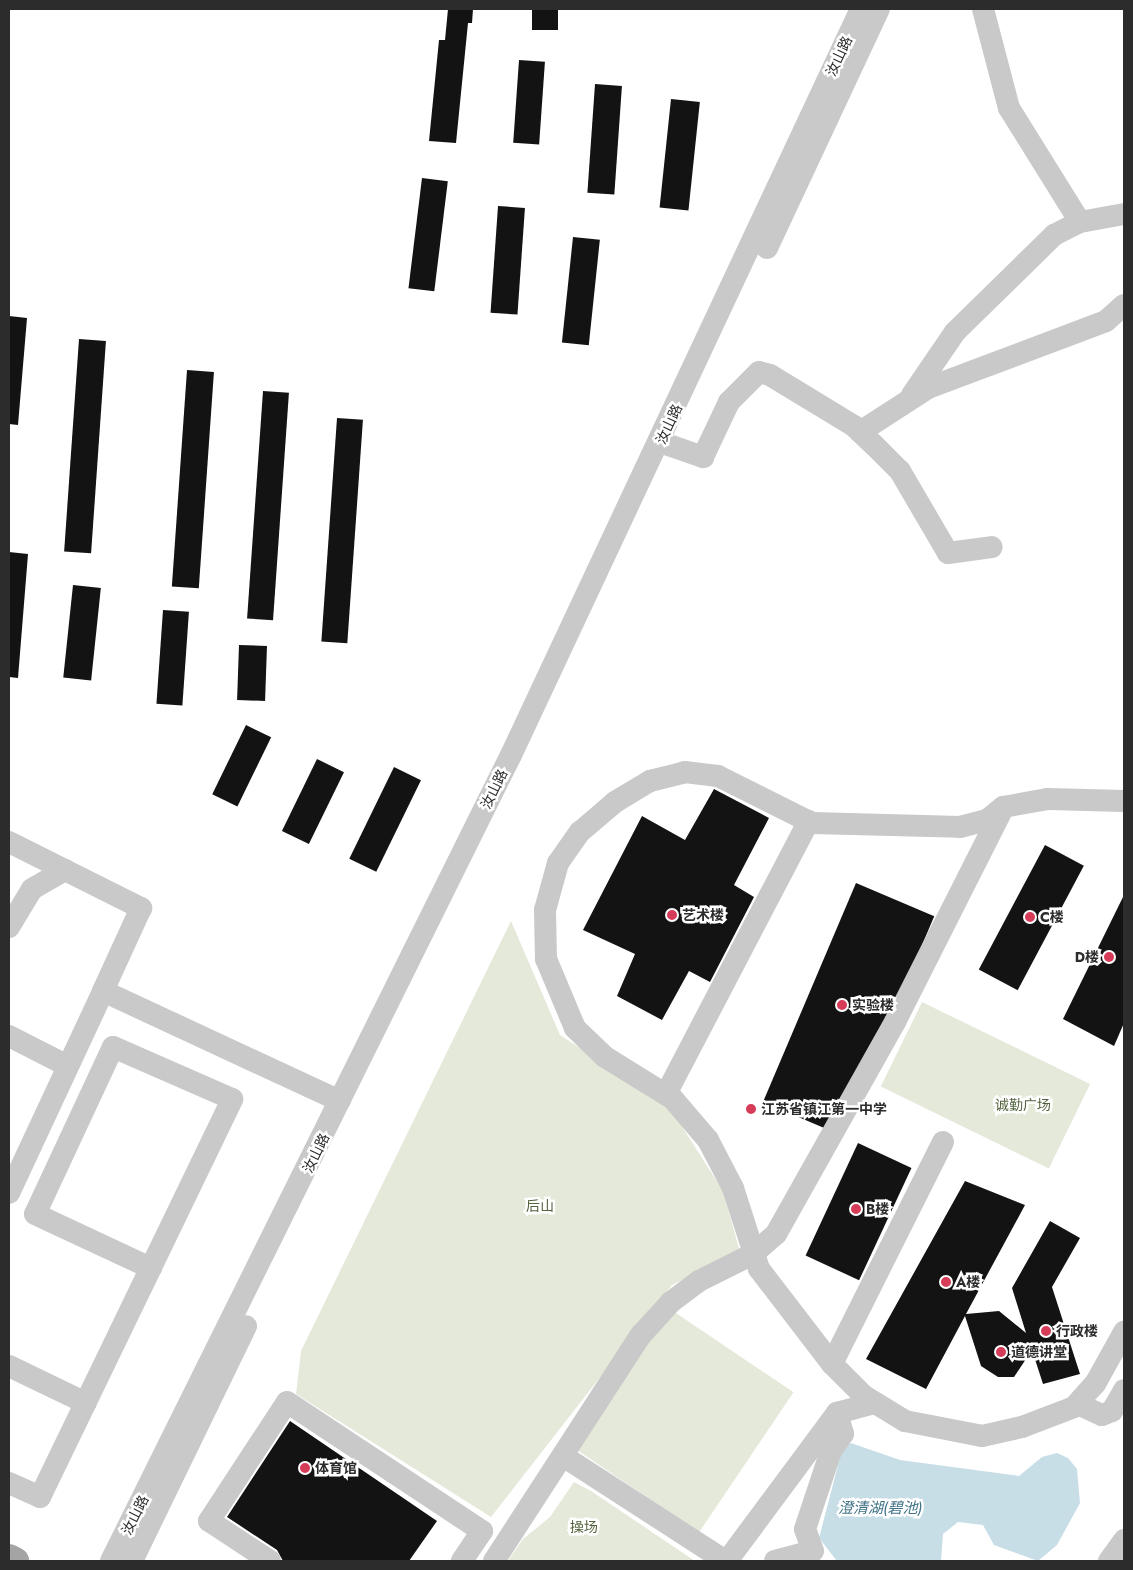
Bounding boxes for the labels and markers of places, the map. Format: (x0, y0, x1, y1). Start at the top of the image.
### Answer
place label: 艺术楼 (682, 907, 724, 923)
marker: 艺术楼 (666, 909, 678, 921)
place label: C楼 (1040, 909, 1064, 925)
marker: C楼 (1024, 911, 1036, 923)
place label: D楼 (1075, 949, 1099, 965)
marker: D楼 (1103, 951, 1115, 963)
place label: 实验楼 (852, 997, 894, 1013)
marker: 实验楼 (836, 999, 848, 1011)
place label: 江苏省镇江第一中学 (761, 1101, 887, 1117)
marker: 江苏省镇江第一中学 (745, 1103, 757, 1115)
place label: B楼 (866, 1201, 889, 1217)
marker: B楼 (850, 1203, 862, 1215)
place label: A楼 (956, 1274, 980, 1290)
marker: A楼 (940, 1276, 952, 1288)
place label: 行政楼 (1056, 1323, 1098, 1339)
marker: 行政楼 (1040, 1325, 1052, 1337)
place label: 道德讲堂 (1011, 1344, 1067, 1360)
marker: 道德讲堂 (995, 1346, 1007, 1358)
place label: 体育馆 (315, 1460, 357, 1476)
marker: 体育馆 (299, 1462, 311, 1474)

